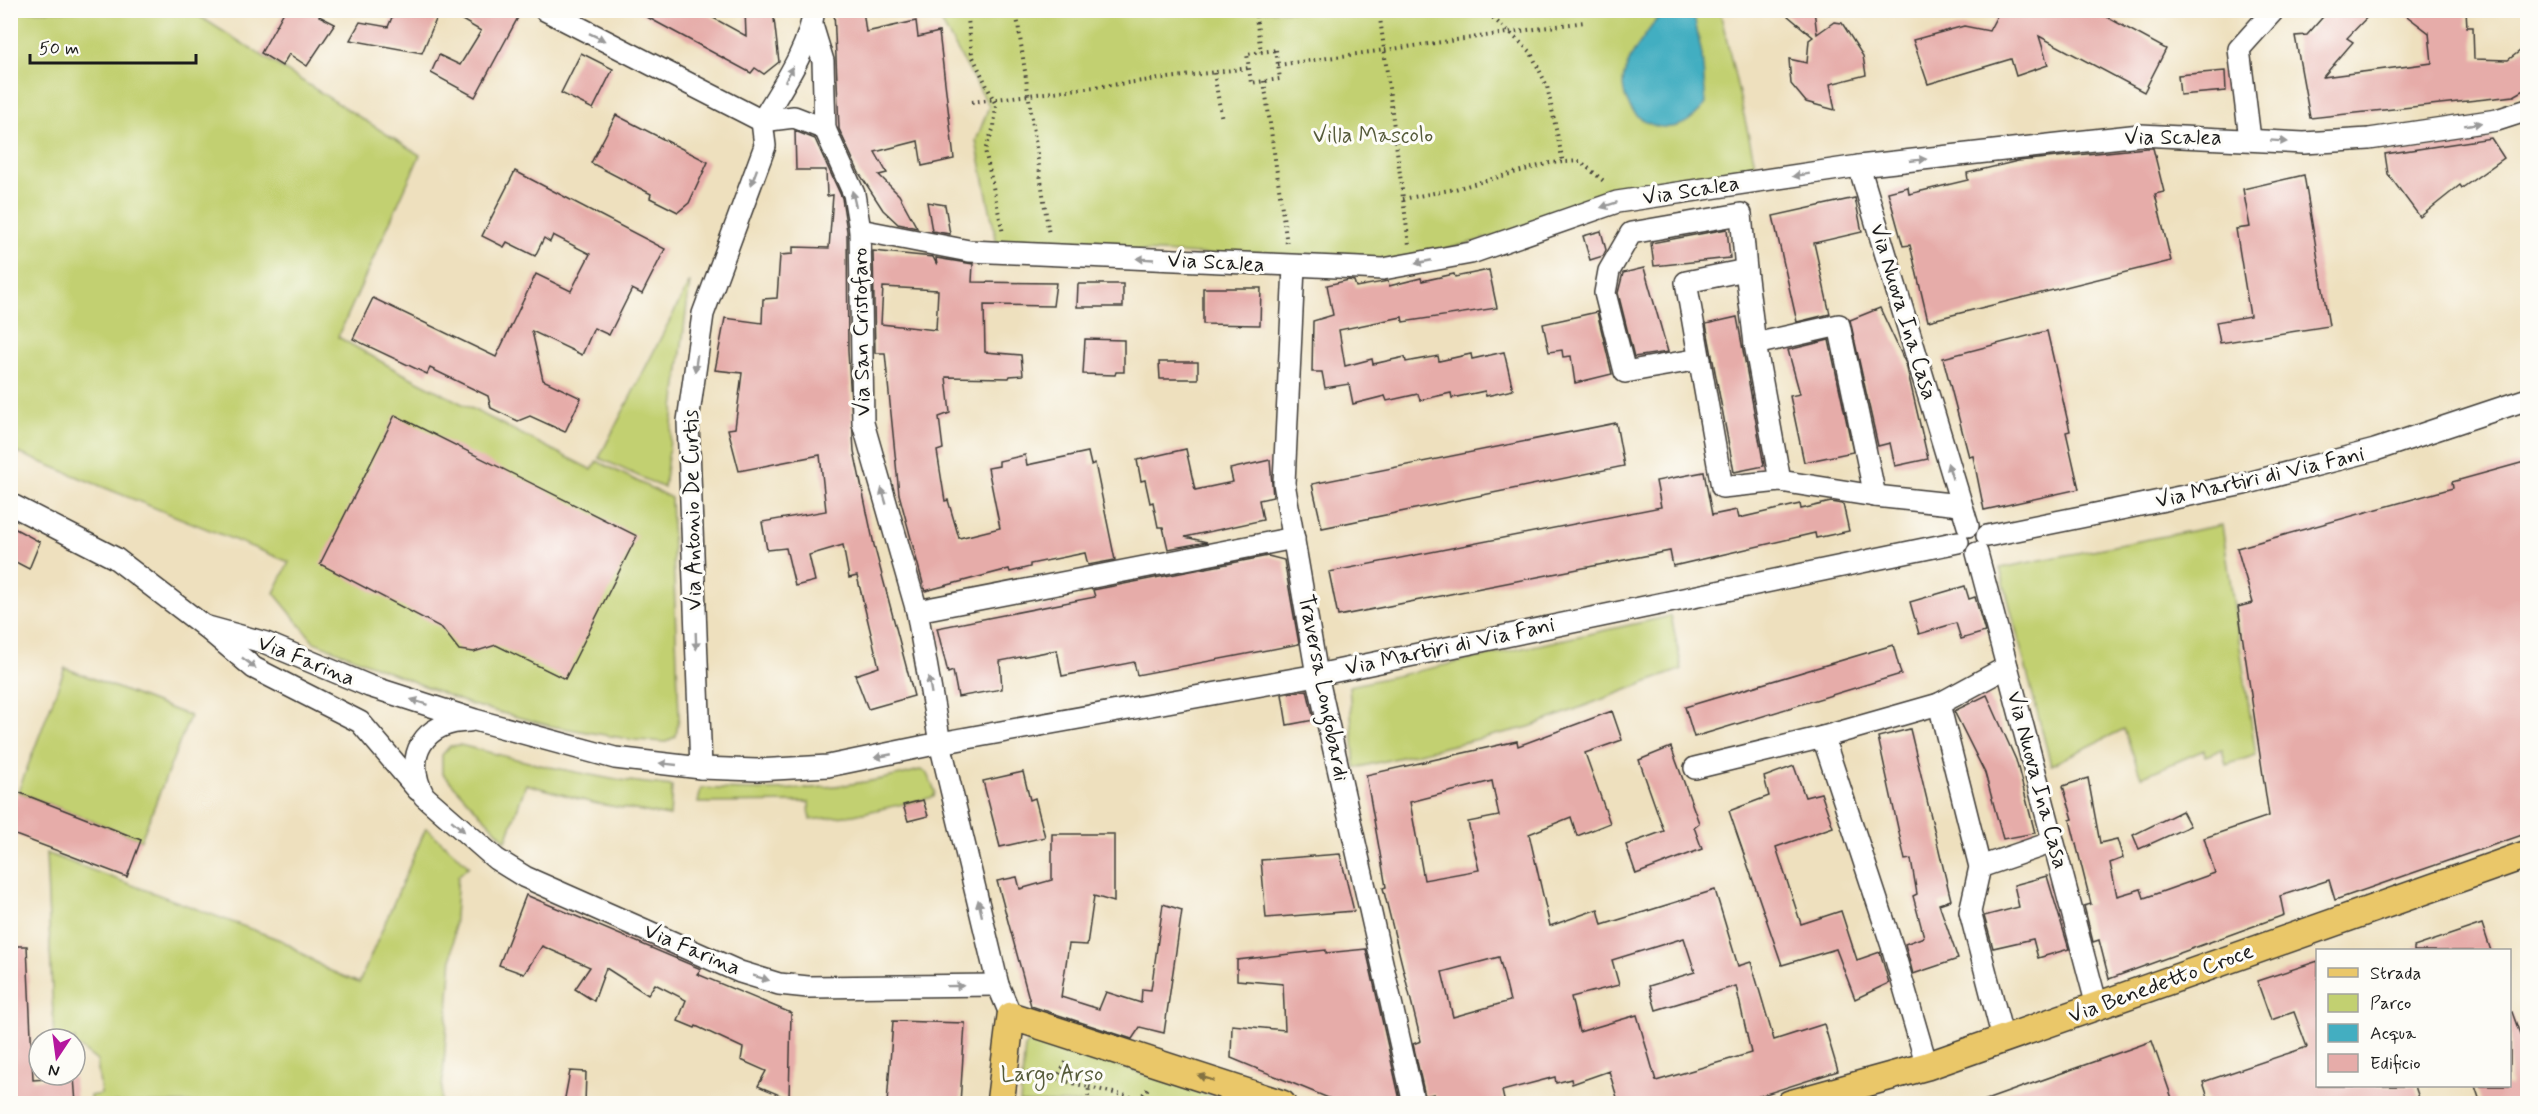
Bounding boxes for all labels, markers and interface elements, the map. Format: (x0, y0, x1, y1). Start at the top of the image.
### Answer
scale bar (30, 27, 196, 65)
one-way arrow (588, 31, 606, 41)
text: 50 m (39, 37, 79, 61)
one-way arrow (785, 65, 794, 82)
one-way arrow (2463, 119, 2482, 128)
park label: Villa Mascolo (1313, 122, 1433, 150)
street label: Via Scalea (2124, 124, 2222, 152)
one-way arrow (2269, 137, 2288, 146)
one-way arrow (1908, 155, 1927, 165)
one-way arrow (748, 168, 758, 186)
street label: Via Scalea (1641, 170, 1741, 212)
one-way arrow (1792, 170, 1811, 179)
one-way arrow (849, 190, 858, 209)
one-way arrow (1600, 201, 1618, 210)
street label: Via Nuova Ina Casa (1863, 221, 1943, 403)
street label: Via Scalea (1167, 246, 1265, 280)
street label: Via San Cristofaro (847, 247, 877, 417)
one-way arrow (1135, 255, 1154, 264)
one-way arrow (1413, 258, 1432, 267)
one-way arrow (692, 353, 701, 372)
street label: Via Antonio De Curtis (677, 409, 709, 611)
street label: Via Martiri di Via Fani (2153, 440, 2367, 516)
one-way arrow (1945, 462, 1954, 480)
one-way arrow (879, 487, 888, 505)
street label: Traversa Longobardi (1288, 592, 1355, 784)
street label: Via Martiri di Via Fani (1343, 611, 1557, 683)
street label: Via Farina (253, 629, 359, 693)
one-way arrow (692, 631, 701, 650)
one-way arrow (241, 657, 257, 670)
one-way arrow (925, 675, 934, 694)
street label: Via Nuova Ina Casa (2000, 688, 2074, 872)
one-way arrow (410, 697, 428, 706)
one-way arrow (873, 752, 892, 761)
one-way arrow (659, 759, 678, 769)
one-way arrow (450, 819, 465, 832)
one-way arrow (974, 899, 984, 917)
street label: Via Farina (639, 917, 745, 983)
street label: Via Benedetto Croce (2065, 937, 2258, 1031)
legend (2316, 949, 2511, 1087)
text: Strada (2370, 962, 2421, 986)
one-way arrow (752, 974, 770, 983)
one-way arrow (946, 981, 965, 990)
text: Parco (2370, 992, 2411, 1016)
text: Acqua (2370, 1022, 2416, 1046)
north arrow (27, 1027, 87, 1087)
text: Edificio (2370, 1052, 2421, 1076)
text: N (46, 1059, 62, 1082)
park label: Largo Arso (1001, 1061, 1103, 1092)
one-way arrow (1197, 1073, 1215, 1083)

